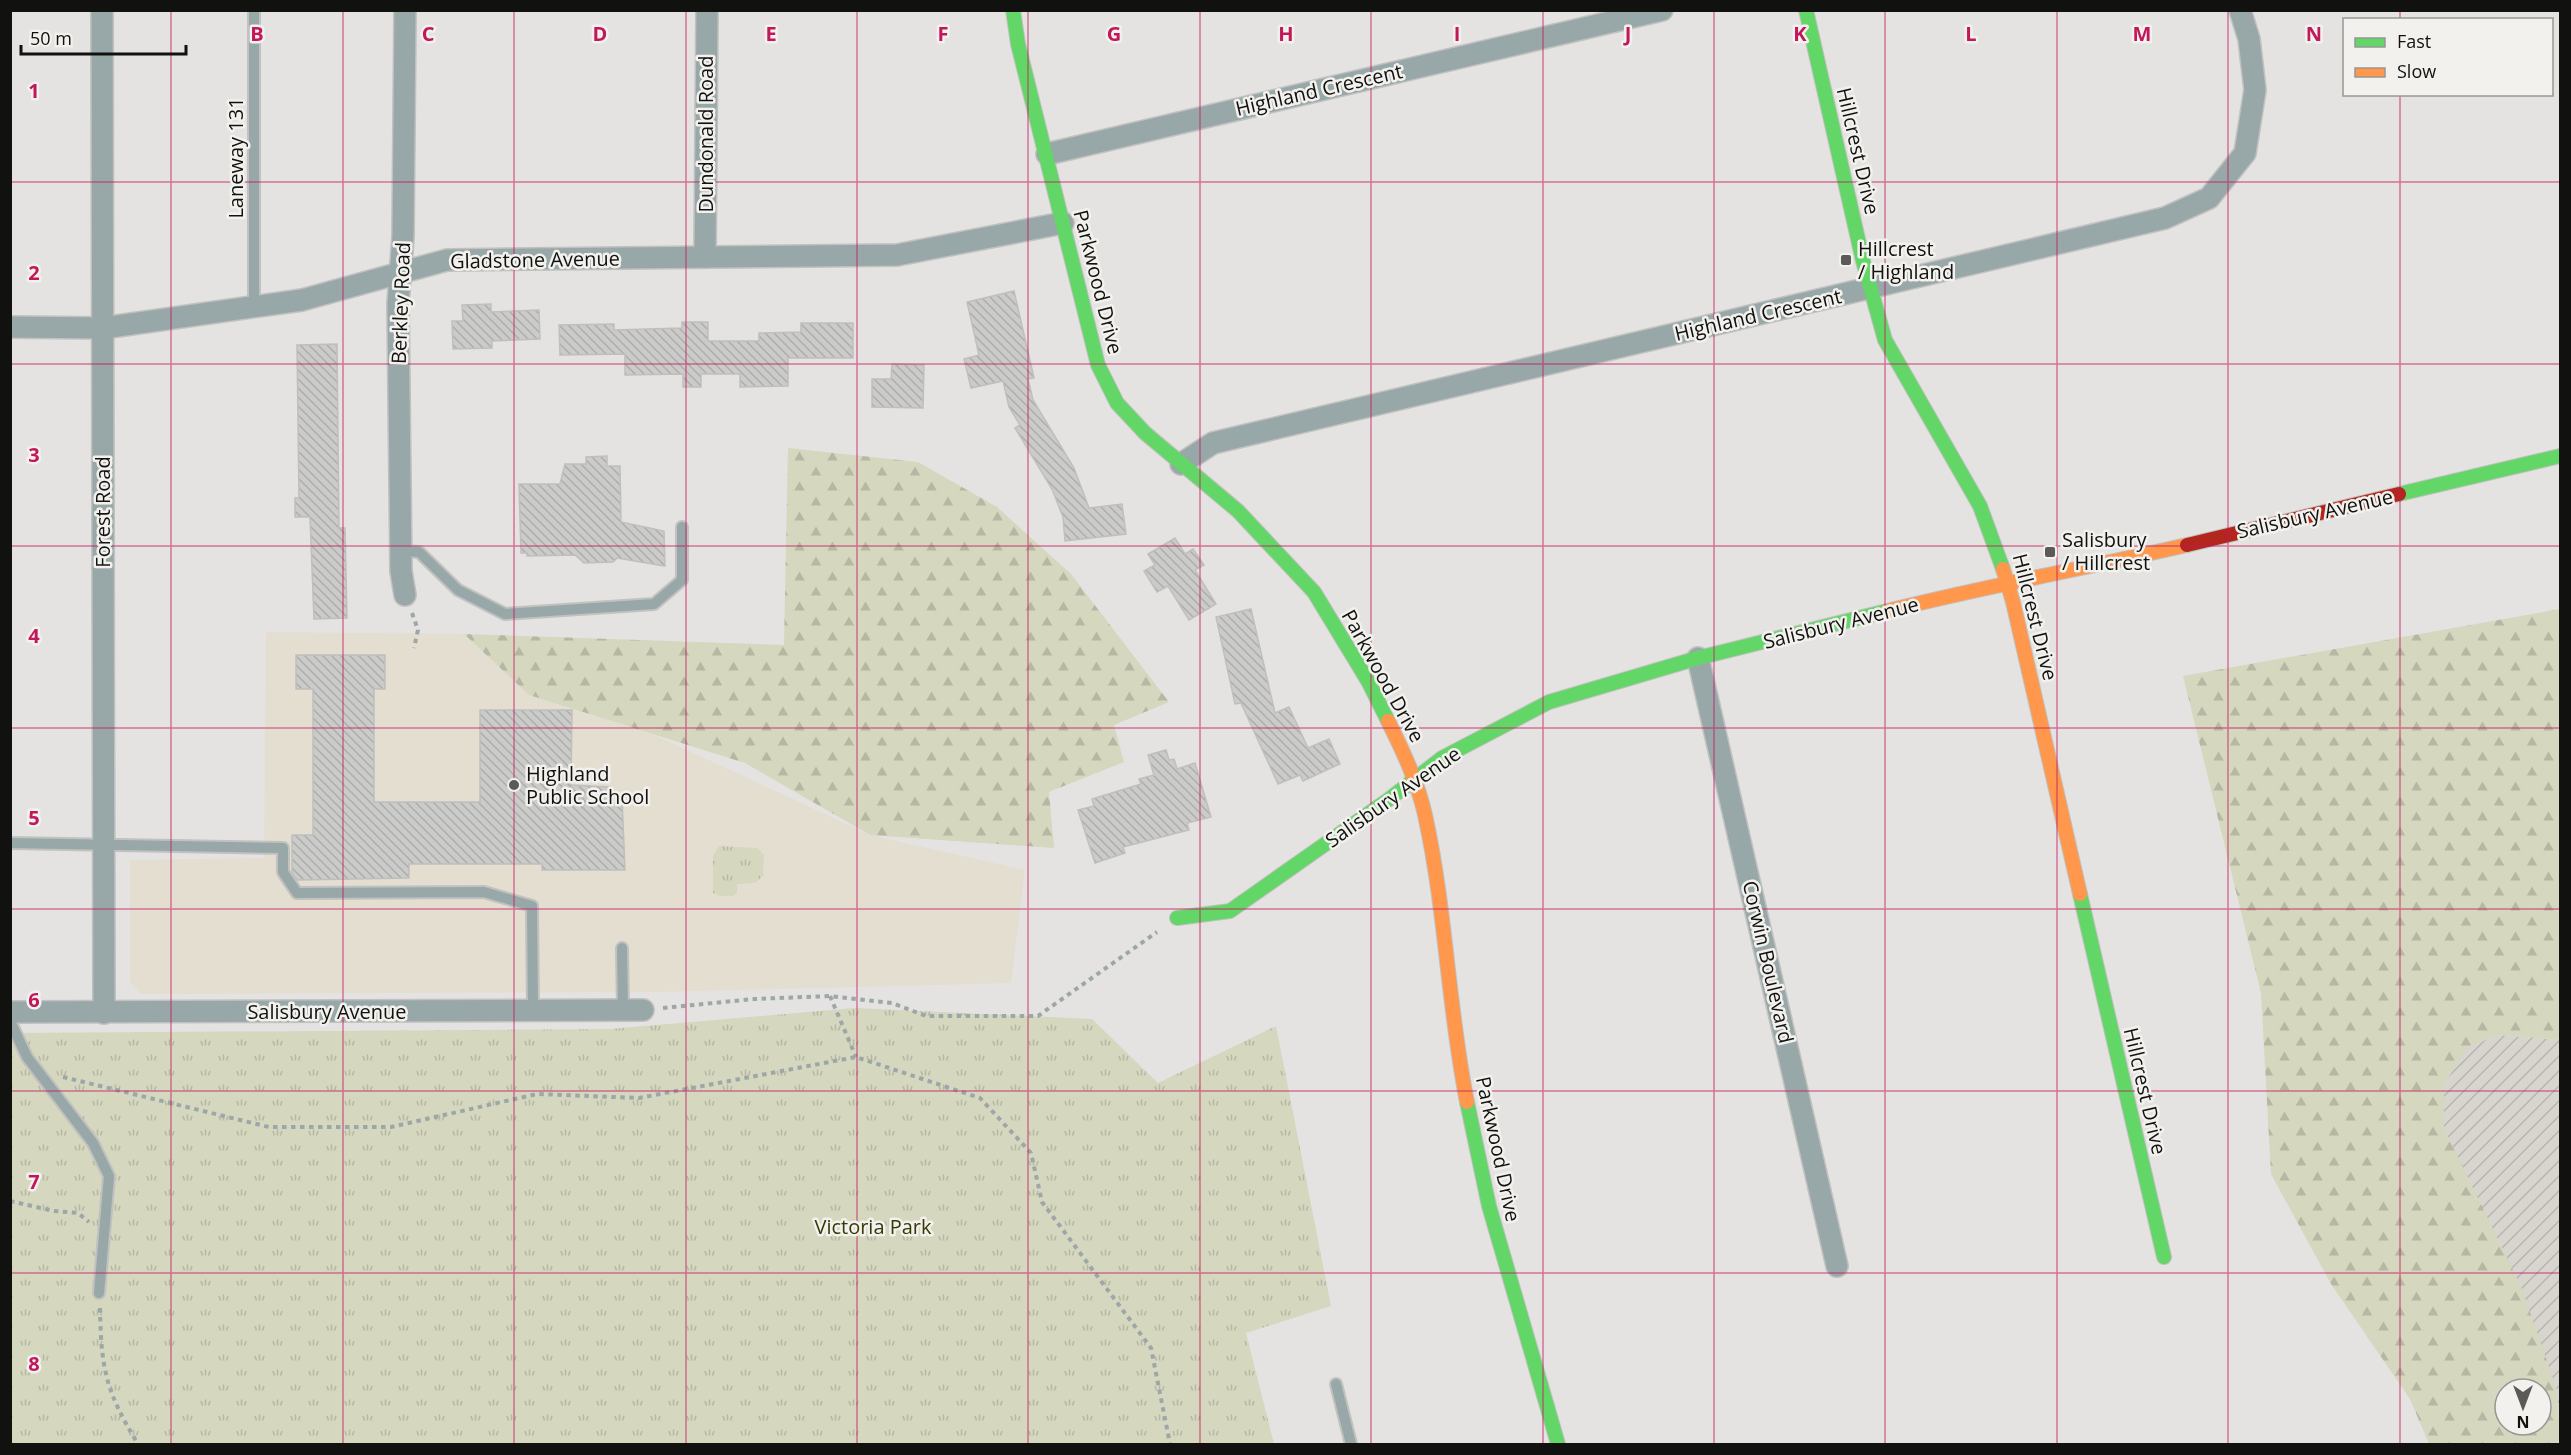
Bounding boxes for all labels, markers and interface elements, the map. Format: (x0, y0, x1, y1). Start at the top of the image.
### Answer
scale bar (21, 18, 186, 56)
legend (2343, 18, 2553, 96)
text: B (250, 20, 264, 47)
text: C (422, 20, 435, 47)
text: D (593, 20, 607, 47)
text: E (765, 20, 777, 47)
text: F (938, 20, 948, 47)
text: G (1107, 20, 1121, 47)
text: H (1278, 20, 1294, 47)
text: I (1454, 20, 1460, 47)
text: J (1623, 20, 1631, 47)
text: K (1793, 20, 1807, 47)
text: L (1965, 20, 1977, 47)
text: M (2133, 20, 2151, 47)
text: N (2306, 20, 2322, 47)
text: 50 m (30, 26, 72, 50)
text: Fast (2397, 29, 2431, 53)
street label: Dundonald Road (692, 56, 719, 212)
street label: Highland Crescent (1233, 57, 1405, 122)
text: Slow (2397, 59, 2436, 83)
text: 1 (28, 77, 40, 104)
street label: Hillcrest Drive (1831, 85, 1886, 217)
street label: Laneway 131 (222, 97, 249, 219)
street label: Parkwood Drive (1068, 207, 1129, 357)
place label: Hillcrest / Highland (1858, 235, 1954, 285)
street label: Berkley Road (385, 242, 416, 364)
street label: Gladstone Avenue (450, 245, 620, 274)
marker: Hillcrest / Highland (1839, 253, 1853, 267)
text: 2 (28, 259, 40, 286)
street label: Highland Crescent (1672, 282, 1844, 347)
text: 3 (28, 441, 40, 468)
street label: Forest Road (89, 456, 116, 568)
street label: Salisbury Avenue (2234, 482, 2396, 545)
place label: Salisbury / Hillcrest (2062, 526, 2150, 576)
marker: Salisbury / Hillcrest (2043, 545, 2057, 559)
street label: Hillcrest Drive (2007, 551, 2064, 683)
street label: Salisbury Avenue (1760, 590, 1921, 655)
street label: Parkwood Drive (1336, 605, 1431, 747)
text: 4 (28, 622, 40, 649)
street label: Salisbury Avenue (1320, 740, 1466, 853)
place label: Highland Public School (526, 760, 649, 810)
marker: Highland Public School (507, 778, 521, 792)
text: 5 (28, 804, 40, 831)
street label: Corwin Boulevard (1737, 878, 1800, 1046)
text: 6 (28, 986, 40, 1013)
street label: Salisbury Avenue (247, 998, 407, 1025)
street label: Hillcrest Drive (2118, 1025, 2173, 1157)
street label: Parkwood Drive (1470, 1074, 1527, 1224)
text: 7 (28, 1168, 40, 1195)
park label: Victoria Park (814, 1213, 932, 1240)
text: 8 (28, 1350, 40, 1377)
north arrow (2493, 1377, 2553, 1437)
text: N (2516, 1411, 2530, 1433)

